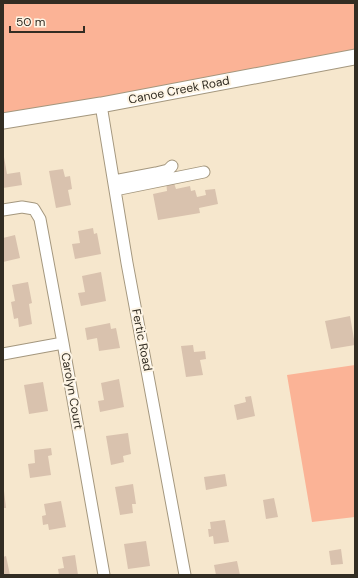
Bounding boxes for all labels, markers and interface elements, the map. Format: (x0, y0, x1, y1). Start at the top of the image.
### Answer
scale bar (10, 8, 84, 34)
text: 50 m (16, 14, 45, 30)
street label: Canoe Creek Road (127, 72, 231, 108)
street label: Fertic Road (128, 308, 156, 372)
street label: Carolyn Court (57, 351, 87, 431)

